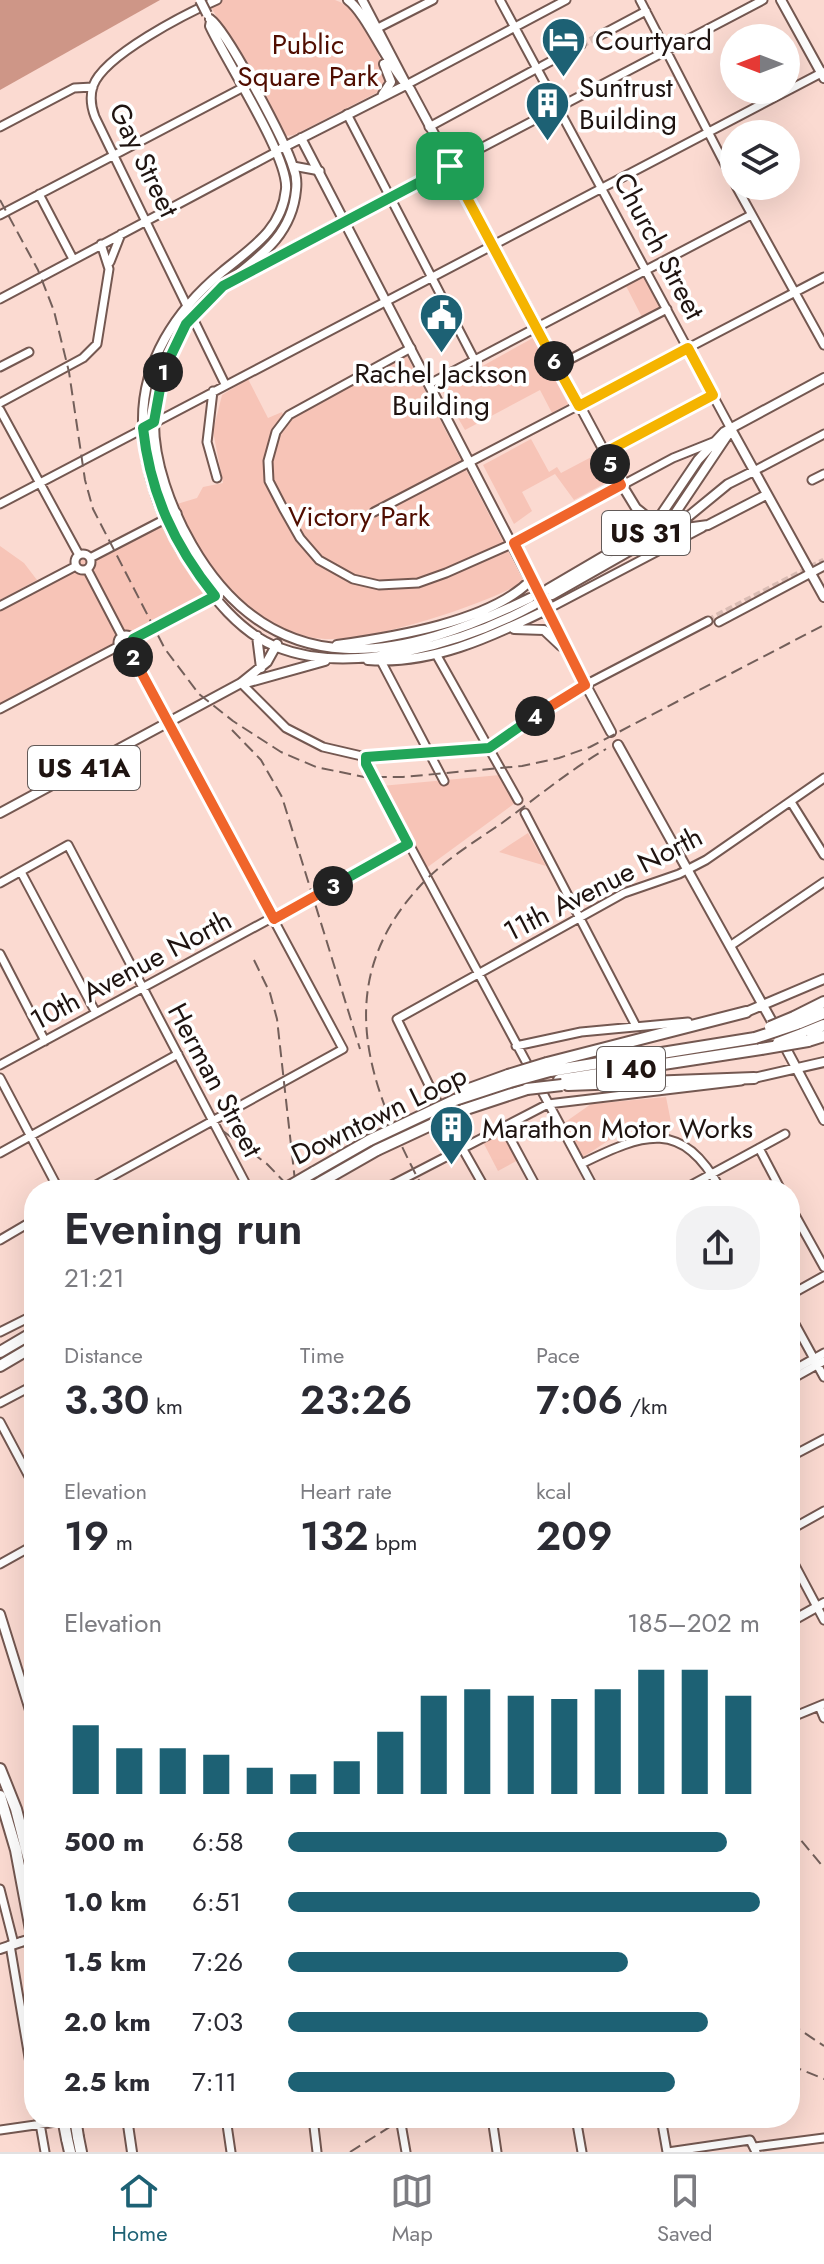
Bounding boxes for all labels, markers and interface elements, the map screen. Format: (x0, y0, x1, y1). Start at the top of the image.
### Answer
hotel icon: Courtyard (540, 16, 588, 79)
place label: Courtyard (595, 20, 712, 61)
park label: Public Square Park (237, 24, 379, 97)
north arrow (720, 24, 800, 104)
map controls (720, 24, 800, 200)
place label: Suntrust Building (579, 67, 677, 140)
building icon: Suntrust Building (524, 79, 572, 142)
street label: Gay Street (99, 96, 189, 224)
button: layers (720, 120, 800, 200)
pin (416, 132, 484, 200)
icon: arrive (428, 144, 472, 188)
street label: Church Street (603, 165, 715, 327)
public building icon: Rachel Jackson Building (417, 292, 465, 355)
pin: 6 (534, 341, 574, 381)
text: 6 (547, 345, 561, 377)
pin: 1 (143, 352, 183, 392)
place label: Rachel Jackson Building (354, 353, 528, 426)
text: 1 (157, 356, 169, 388)
pin: 5 (590, 444, 630, 484)
text: 5 (603, 448, 617, 480)
park label: Victory Park (288, 496, 431, 537)
road number: US 31 (602, 511, 690, 555)
pin: 2 (113, 637, 153, 677)
text: 2 (126, 641, 140, 673)
pin: 4 (515, 696, 555, 736)
text: 4 (527, 700, 543, 732)
road number: US 41A (28, 746, 140, 790)
street label: 11th Avenue North (496, 816, 710, 952)
pin: 3 (313, 866, 353, 906)
text: 3 (326, 870, 340, 902)
street label: 10th Avenue North (23, 900, 239, 1040)
street label: Herman Street (157, 996, 273, 1165)
road number: I 40 (597, 1047, 665, 1091)
street label: Downtown Loop (284, 1055, 474, 1175)
building icon: Marathon Motor Works (427, 1104, 475, 1167)
place label: Marathon Motor Works (482, 1108, 753, 1149)
text: Evening run (64, 1197, 303, 1261)
button: share (676, 1206, 760, 1290)
text: 21:21 (64, 1259, 125, 1297)
text: Distance (64, 1339, 143, 1371)
text: Time (300, 1339, 344, 1371)
text: Pace (536, 1339, 580, 1371)
text: 3.30 (64, 1371, 149, 1429)
text: 23:26 (300, 1371, 412, 1429)
text: 7:06 (536, 1371, 623, 1429)
text: km (149, 1390, 183, 1422)
text: /km (623, 1390, 668, 1422)
text: Elevation (64, 1475, 147, 1507)
text: Heart rate (300, 1475, 392, 1507)
text: kcal (536, 1475, 572, 1507)
text: 19 (64, 1507, 109, 1565)
text: 132 (300, 1507, 369, 1565)
text: 209 (536, 1507, 612, 1565)
text: m (109, 1526, 133, 1558)
text: bpm (369, 1526, 418, 1558)
text: Elevation (64, 1604, 162, 1642)
text: 185–202 m (627, 1604, 760, 1642)
text: 500 m (64, 1823, 144, 1861)
text: 6:58 (192, 1823, 244, 1861)
text: 1.0 km (64, 1883, 147, 1921)
text: 6:51 (192, 1883, 241, 1921)
text: 1.5 km (64, 1943, 147, 1981)
text: 7:26 (192, 1943, 243, 1981)
text: 2.0 km (64, 2003, 151, 2041)
text: 7:03 (192, 2003, 243, 2041)
text: 2.5 km (64, 2063, 150, 2101)
text: 7:11 (192, 2063, 237, 2101)
tab: Home (111, 2169, 168, 2249)
tab: Map (390, 2169, 434, 2249)
tab: Saved (657, 2169, 713, 2249)

